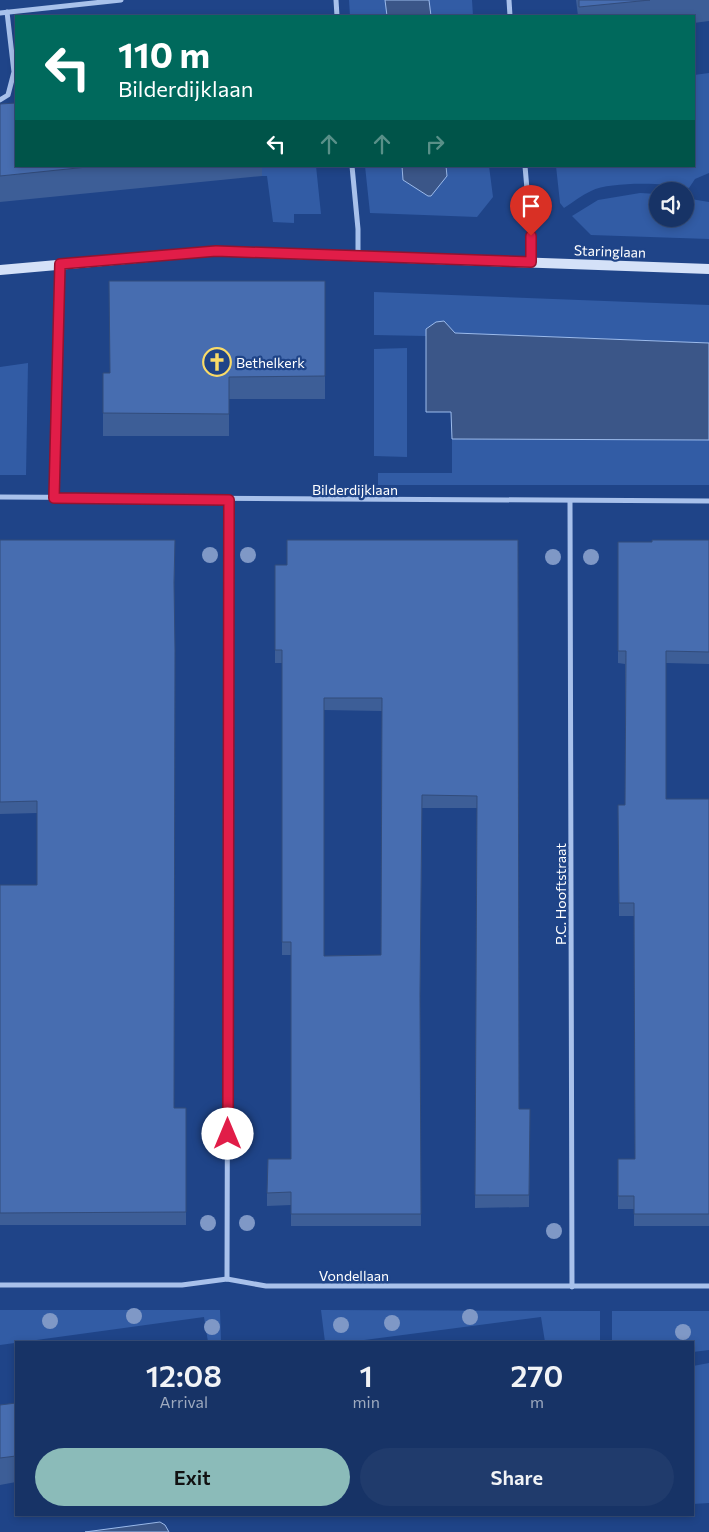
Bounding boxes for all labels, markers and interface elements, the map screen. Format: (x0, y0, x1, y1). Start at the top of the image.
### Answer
text: 110 m (118, 32, 210, 75)
icon: left (35, 35, 100, 100)
text: Bilderdijklaan (118, 75, 253, 102)
icon: left (262, 130, 290, 158)
icon: ahead (315, 130, 343, 158)
icon: ahead (368, 130, 396, 158)
icon: right (421, 130, 449, 158)
map controls (649, 182, 694, 227)
button: sound (649, 182, 694, 227)
pin (510, 185, 552, 236)
icon: arrive (517, 192, 545, 220)
street label: Staringlaan (574, 241, 646, 261)
church icon: Bethelkerk (202, 347, 232, 377)
place label: Bethelkerk (236, 354, 305, 371)
street label: Bilderdijklaan (312, 481, 398, 498)
street label: P.C. Hooftstraat (552, 843, 569, 945)
position arrow (201, 1107, 253, 1159)
street label: Vondellaan (319, 1267, 389, 1284)
text: 12:08 (146, 1356, 222, 1393)
text: 1 (360, 1356, 373, 1393)
text: 270 (511, 1356, 563, 1393)
text: Arrival (160, 1392, 208, 1411)
text: min (353, 1392, 380, 1411)
text: m (530, 1392, 544, 1411)
button: Exit (35, 1448, 350, 1506)
button: Share (360, 1448, 674, 1506)

